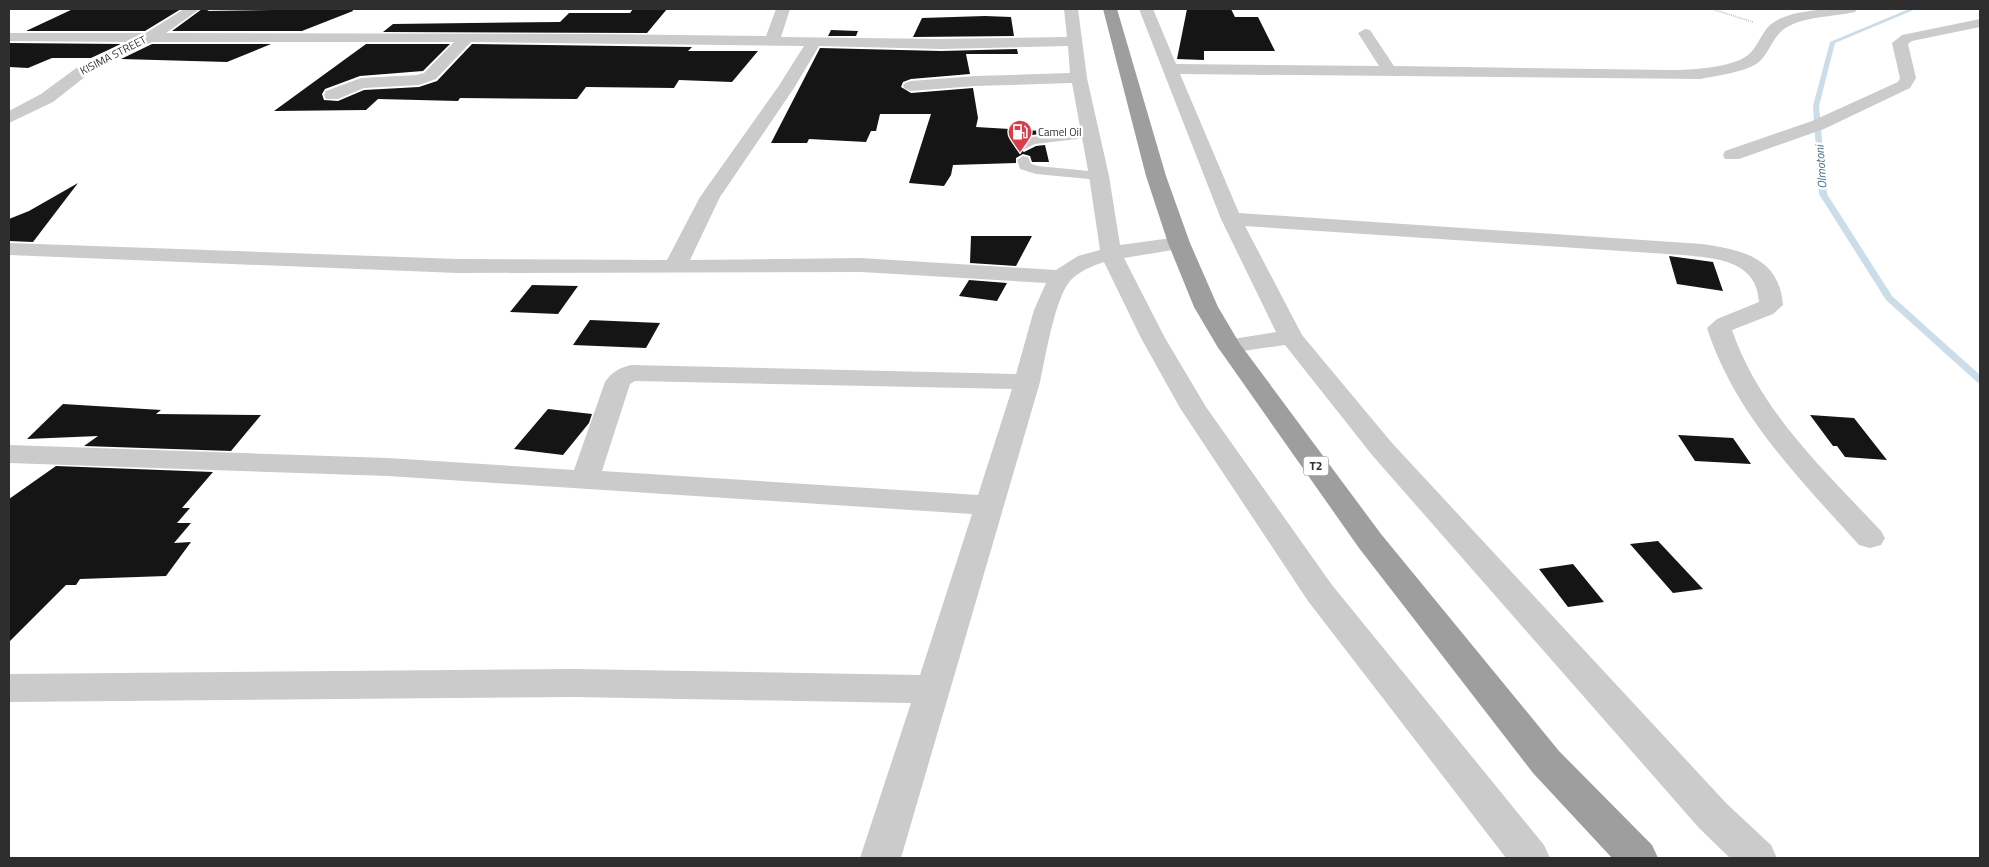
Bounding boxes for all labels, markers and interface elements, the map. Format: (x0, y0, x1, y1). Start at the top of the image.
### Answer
street label: KISIMA STREET (77, 31, 149, 79)
fuel station icon: Camel Oil (1007, 119, 1033, 153)
place label: Camel Oil (1038, 124, 1081, 140)
water label: Olmotoni (1809, 143, 1831, 189)
road number: T2 (1304, 456, 1328, 476)

